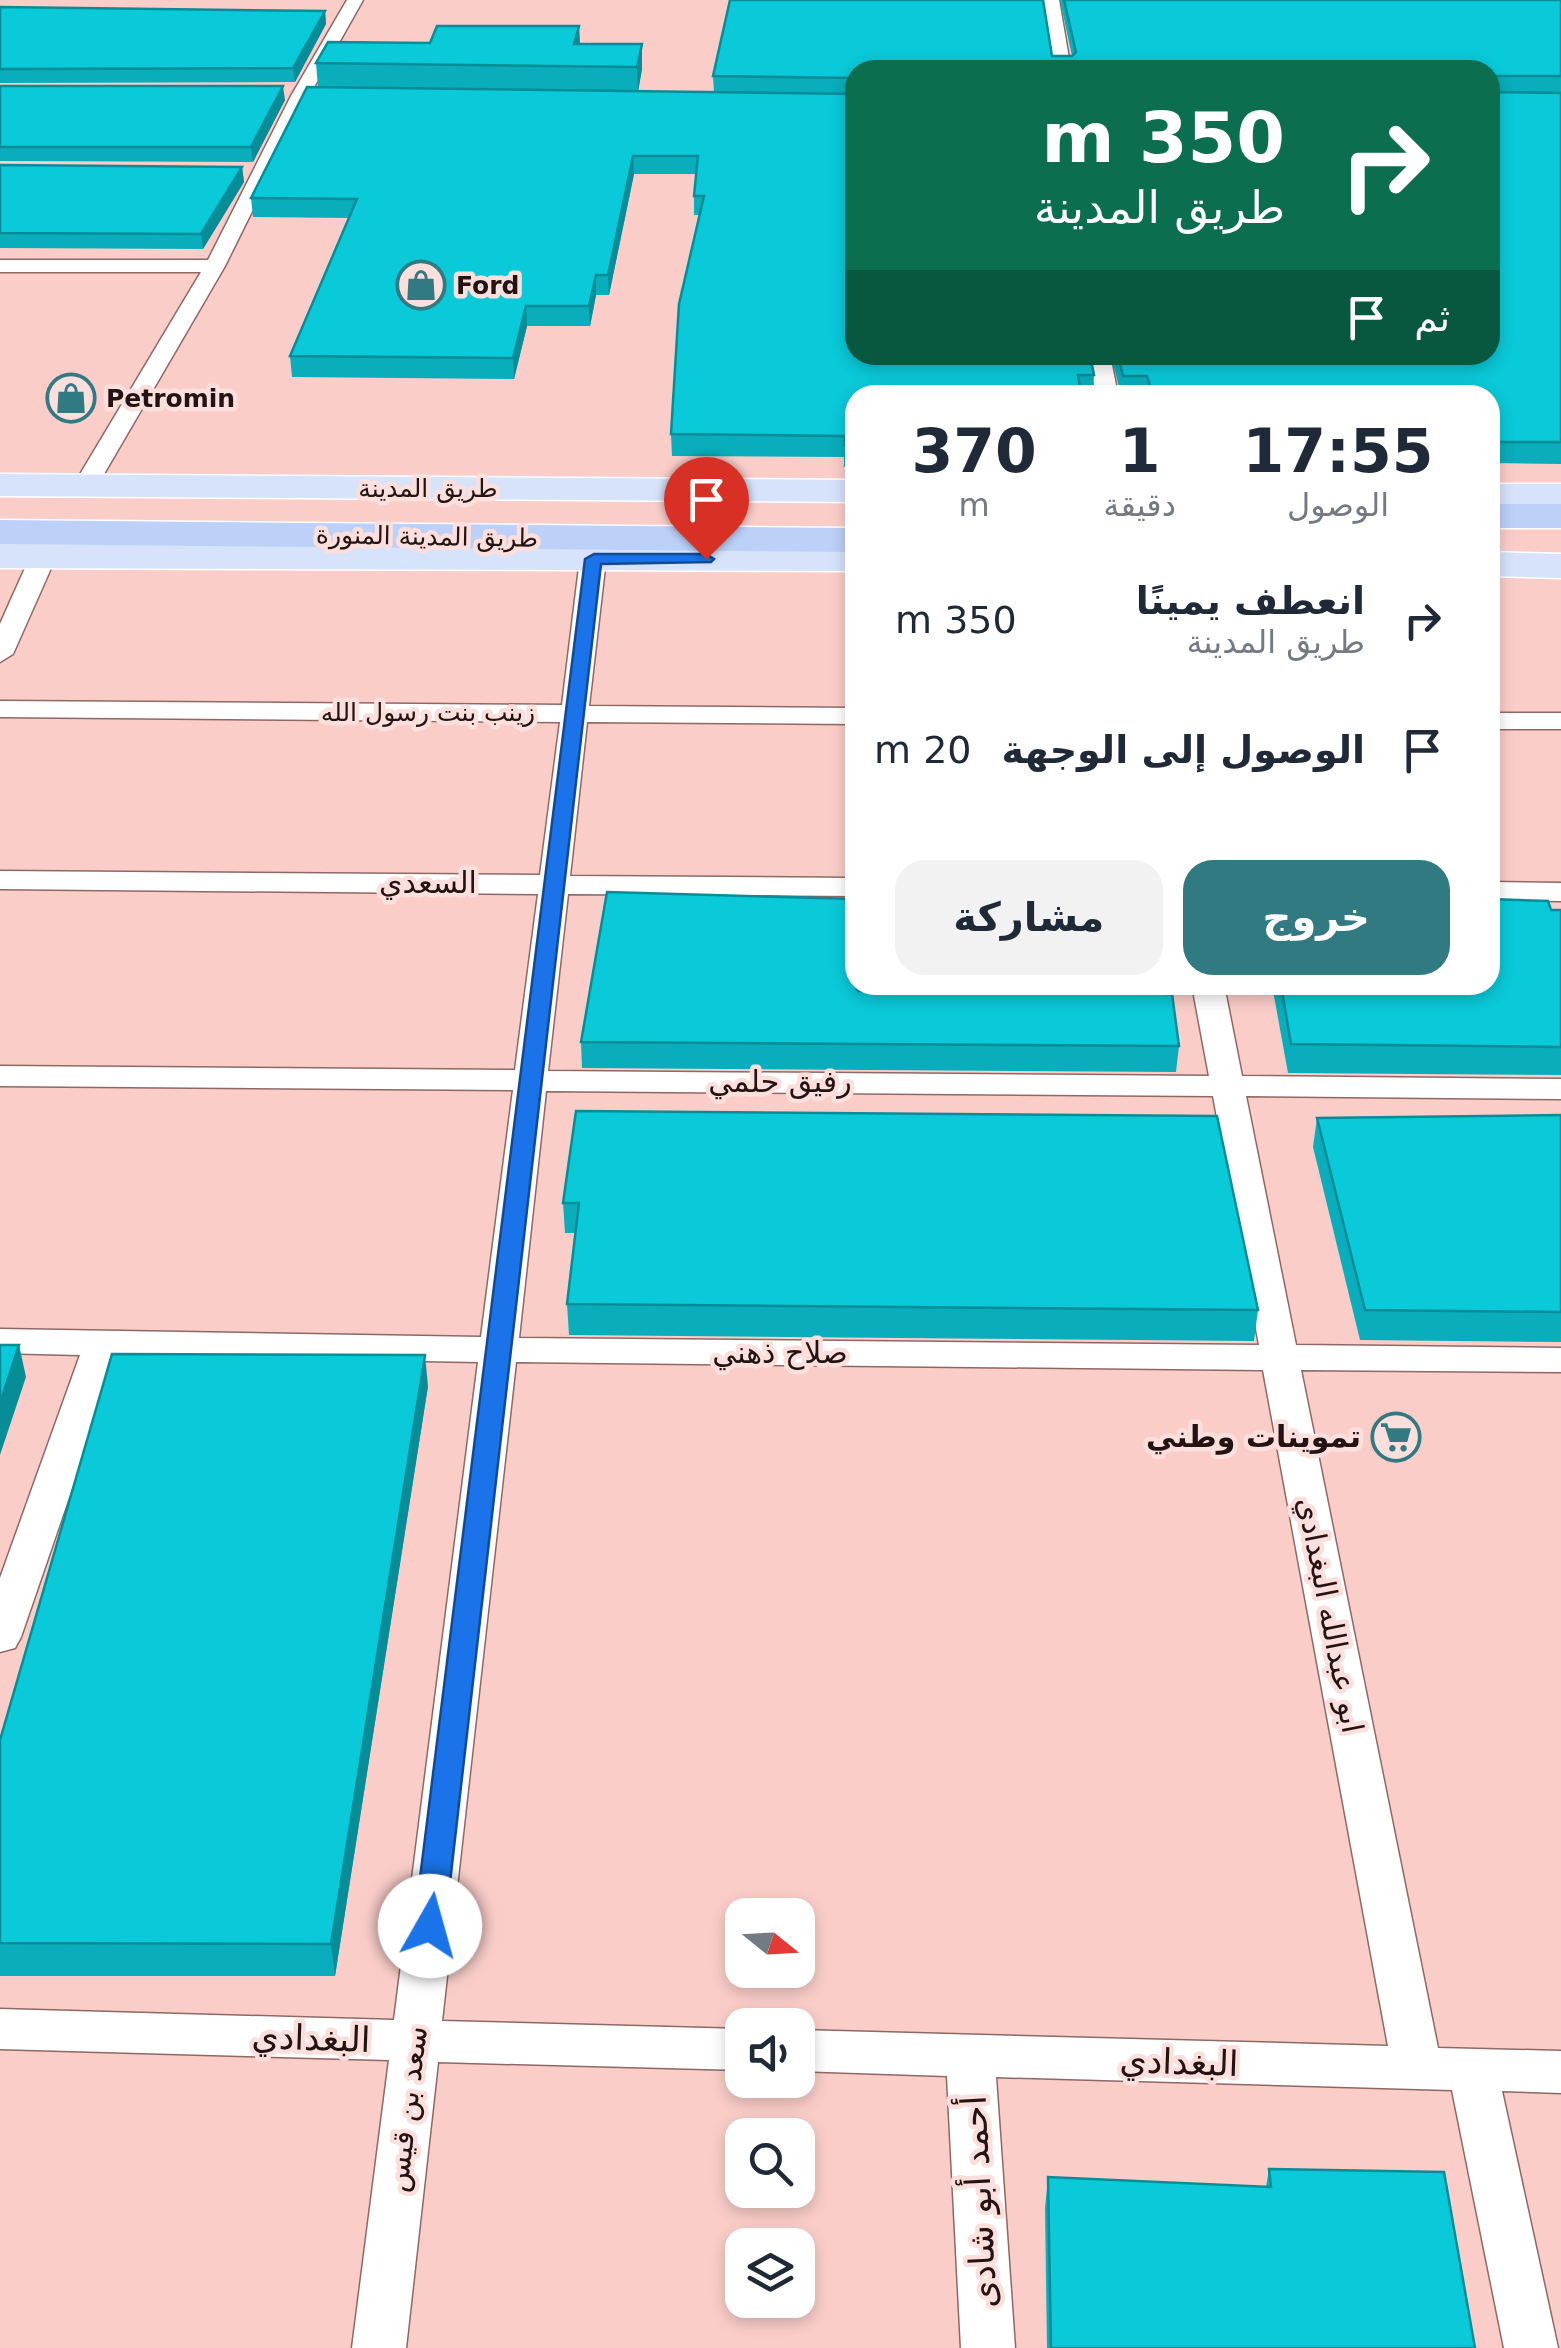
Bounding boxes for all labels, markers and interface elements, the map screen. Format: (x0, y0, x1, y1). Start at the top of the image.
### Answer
text: 350 m (1042, 97, 1285, 179)
icon: right (1320, 100, 1450, 230)
text: طريق المدينة (1034, 181, 1285, 234)
shop icon: Ford (395, 259, 447, 311)
place label: Ford (456, 271, 519, 300)
icon: arrive (1339, 290, 1394, 345)
text: ثم (1414, 296, 1450, 340)
shop icon: Petromin (45, 372, 97, 424)
place label: Petromin (106, 384, 235, 413)
text: 370 (912, 416, 1037, 486)
text: 1 (1119, 416, 1161, 486)
text: 17:55 (1242, 416, 1433, 486)
pin (664, 457, 749, 560)
icon: arrive (679, 472, 734, 527)
street label: طريق المدينة (358, 474, 498, 503)
text: m (959, 486, 990, 524)
text: دقيقة (1103, 486, 1176, 524)
text: الوصول (1287, 486, 1389, 524)
street label: طريق المدينة المنورة (316, 520, 538, 553)
text: انعطف يمينًا (1136, 579, 1365, 623)
icon: right (1395, 593, 1450, 648)
text: 350 m (895, 598, 1017, 642)
text: طريق المدينة (1186, 623, 1365, 661)
street label: زينب بنت رسول الله (321, 698, 535, 727)
icon: arrive (1395, 723, 1450, 778)
text: 20 m (874, 728, 972, 772)
text: الوصول إلى الوجهة (1002, 728, 1365, 772)
button: مشاركة (895, 860, 1163, 975)
button: خروج (1183, 860, 1450, 975)
street label: السعدي (379, 865, 477, 900)
street label: رفيق حلمي (708, 1064, 852, 1100)
street label: صلاح ذهني (712, 1335, 848, 1371)
supermarket icon: تموينات وطني (1370, 1411, 1422, 1463)
place label: تموينات وطني (1146, 1419, 1361, 1455)
street label: ابو عبدالله البغدادي (1290, 1494, 1371, 1736)
position arrow (378, 1874, 482, 1978)
north arrow (725, 1898, 815, 1988)
map controls (725, 1898, 815, 2318)
button: sound (725, 2008, 815, 2098)
street label: البغدادي (251, 2016, 371, 2061)
street label: سعد بن قيس (379, 2024, 434, 2194)
street label: البغدادي (1119, 2040, 1239, 2085)
street label: أحمد أبو شادى (950, 2095, 1006, 2309)
button: search (725, 2118, 815, 2208)
button: layers (725, 2228, 815, 2318)

